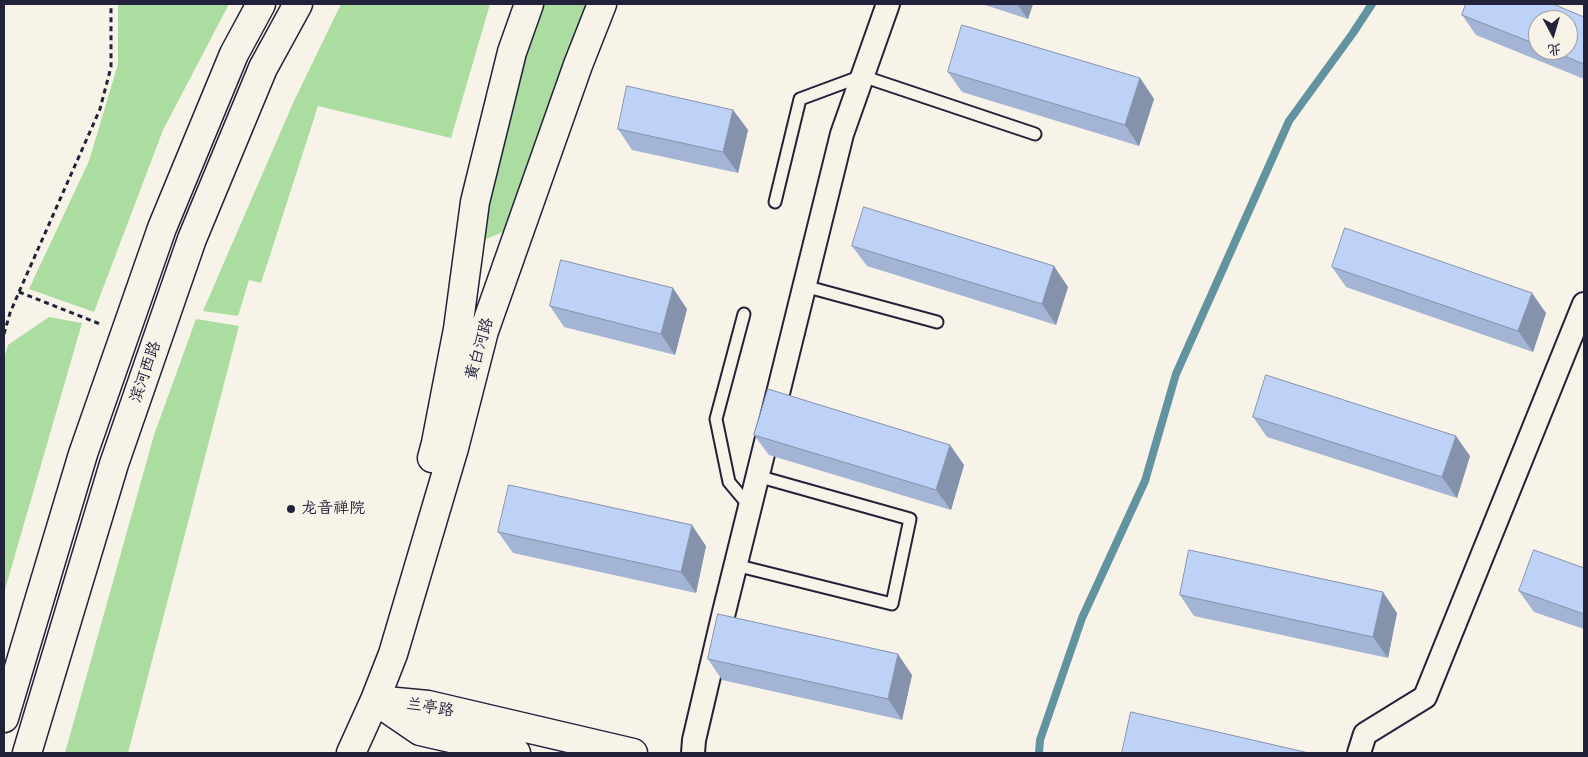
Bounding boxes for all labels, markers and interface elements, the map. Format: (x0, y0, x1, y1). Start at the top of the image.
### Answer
north arrow (1528, 10, 1578, 60)
text: 北 (1547, 40, 1562, 59)
street label: 黄白河路 (462, 316, 498, 382)
street label: 滨河西路 (127, 339, 165, 405)
place label: 龙音禅院 (301, 499, 365, 519)
marker: 龙音禅院 (285, 503, 297, 515)
street label: 兰亭路 (405, 695, 455, 721)

